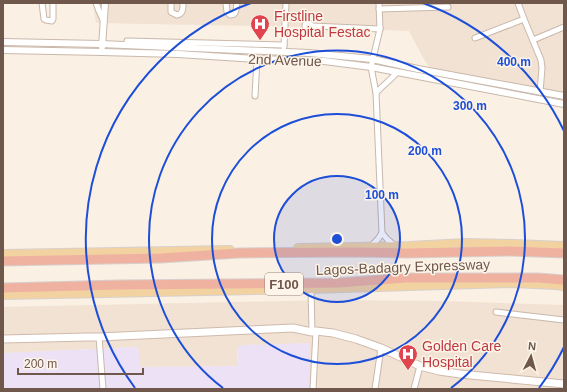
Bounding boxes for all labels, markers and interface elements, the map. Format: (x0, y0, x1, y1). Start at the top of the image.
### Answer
place label: Firstline Hospital Festac (274, 8, 370, 40)
hospital icon: Firstline Hospital Festac (249, 13, 271, 41)
street label: 2nd Avenue (248, 51, 322, 69)
text: 400 m (497, 55, 531, 69)
text: 300 m (453, 99, 487, 113)
text: 200 m (408, 144, 442, 158)
text: 100 m (365, 188, 399, 202)
centre of rings (330, 232, 344, 246)
street label: Lagos-Badagry Expressway (316, 256, 490, 278)
road number: F100 (265, 273, 303, 295)
north arrow (511, 336, 551, 376)
place label: Golden Care Hospital (422, 338, 502, 370)
text: N (527, 340, 537, 352)
hospital icon: Golden Care Hospital (397, 343, 419, 371)
scale bar (18, 350, 143, 376)
text: 200 m (24, 357, 57, 371)

